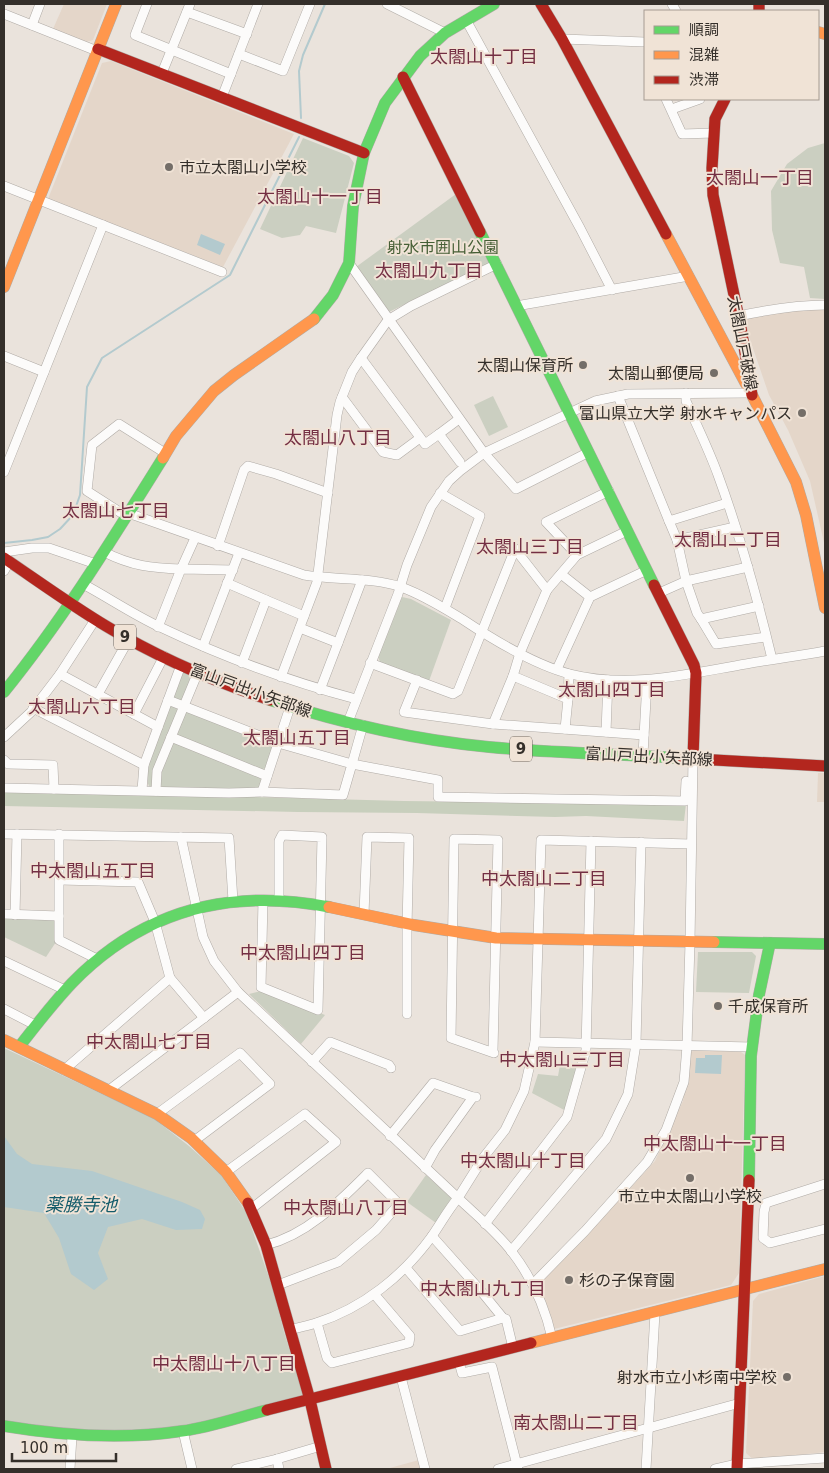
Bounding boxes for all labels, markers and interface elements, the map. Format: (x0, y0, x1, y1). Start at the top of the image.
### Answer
legend (644, 10, 819, 100)
text: 順調 (689, 21, 719, 39)
district label: 太閤山十丁目 (430, 46, 538, 67)
text: 混雑 (689, 46, 719, 64)
text: 渋滞 (689, 71, 719, 89)
place label: 市立太閤山小学校 (179, 158, 307, 177)
marker: 市立太閤山小学校 (163, 161, 175, 173)
district label: 太閤山一丁目 (706, 167, 814, 188)
district label: 太閤山十一丁目 (257, 186, 383, 207)
park label: 射水市囲山公園 (387, 238, 499, 257)
district label: 太閤山九丁目 (375, 260, 483, 281)
street label: 太閤山戸破線 (724, 294, 761, 392)
place label: 太閤山保育所 (477, 356, 573, 375)
marker: 太閤山保育所 (577, 359, 589, 371)
place label: 太閤山郵便局 (608, 364, 704, 383)
marker: 太閤山郵便局 (708, 367, 720, 379)
place label: 富山県立大学 射水キャンパス (579, 404, 792, 423)
marker: 富山県立大学 射水キャンパス (796, 407, 808, 419)
district label: 太閤山八丁目 (284, 427, 392, 448)
district label: 太閤山七丁目 (62, 500, 170, 521)
district label: 太閤山二丁目 (674, 529, 782, 550)
district label: 太閤山三丁目 (476, 536, 584, 557)
road number: 9 (114, 624, 136, 650)
street label: 富山戸出小矢部線 (187, 660, 314, 721)
district label: 太閤山四丁目 (558, 679, 666, 700)
district label: 太閤山六丁目 (28, 696, 136, 717)
district label: 太閤山五丁目 (243, 727, 351, 748)
road number: 9 (510, 736, 532, 762)
street label: 富山戸出小矢部線 (585, 744, 713, 769)
district label: 中太閤山五丁目 (30, 860, 156, 881)
district label: 中太閤山二丁目 (481, 868, 607, 889)
district label: 中太閤山四丁目 (240, 942, 366, 963)
place label: 千成保育所 (728, 997, 808, 1016)
marker: 千成保育所 (712, 1000, 724, 1012)
district label: 中太閤山七丁目 (86, 1031, 212, 1052)
district label: 中太閤山三丁目 (499, 1049, 625, 1070)
district label: 中太閤山十一丁目 (643, 1133, 787, 1154)
district label: 中太閤山十丁目 (460, 1150, 586, 1171)
marker: 市立中太閤山小学校 (684, 1172, 696, 1184)
place label: 市立中太閤山小学校 (618, 1187, 762, 1206)
water label: 薬勝寺池 (45, 1194, 119, 1215)
district label: 中太閤山八丁目 (283, 1197, 409, 1218)
place label: 杉の子保育園 (579, 1271, 675, 1290)
marker: 杉の子保育園 (563, 1274, 575, 1286)
district label: 中太閤山九丁目 (420, 1278, 546, 1299)
district label: 中太閤山十八丁目 (152, 1353, 296, 1374)
place label: 射水市立小杉南中学校 (617, 1368, 777, 1387)
marker: 射水市立小杉南中学校 (781, 1371, 793, 1383)
district label: 南太閤山二丁目 (513, 1412, 639, 1433)
scale bar (12, 1430, 116, 1462)
text: 100 m (20, 1439, 68, 1457)

